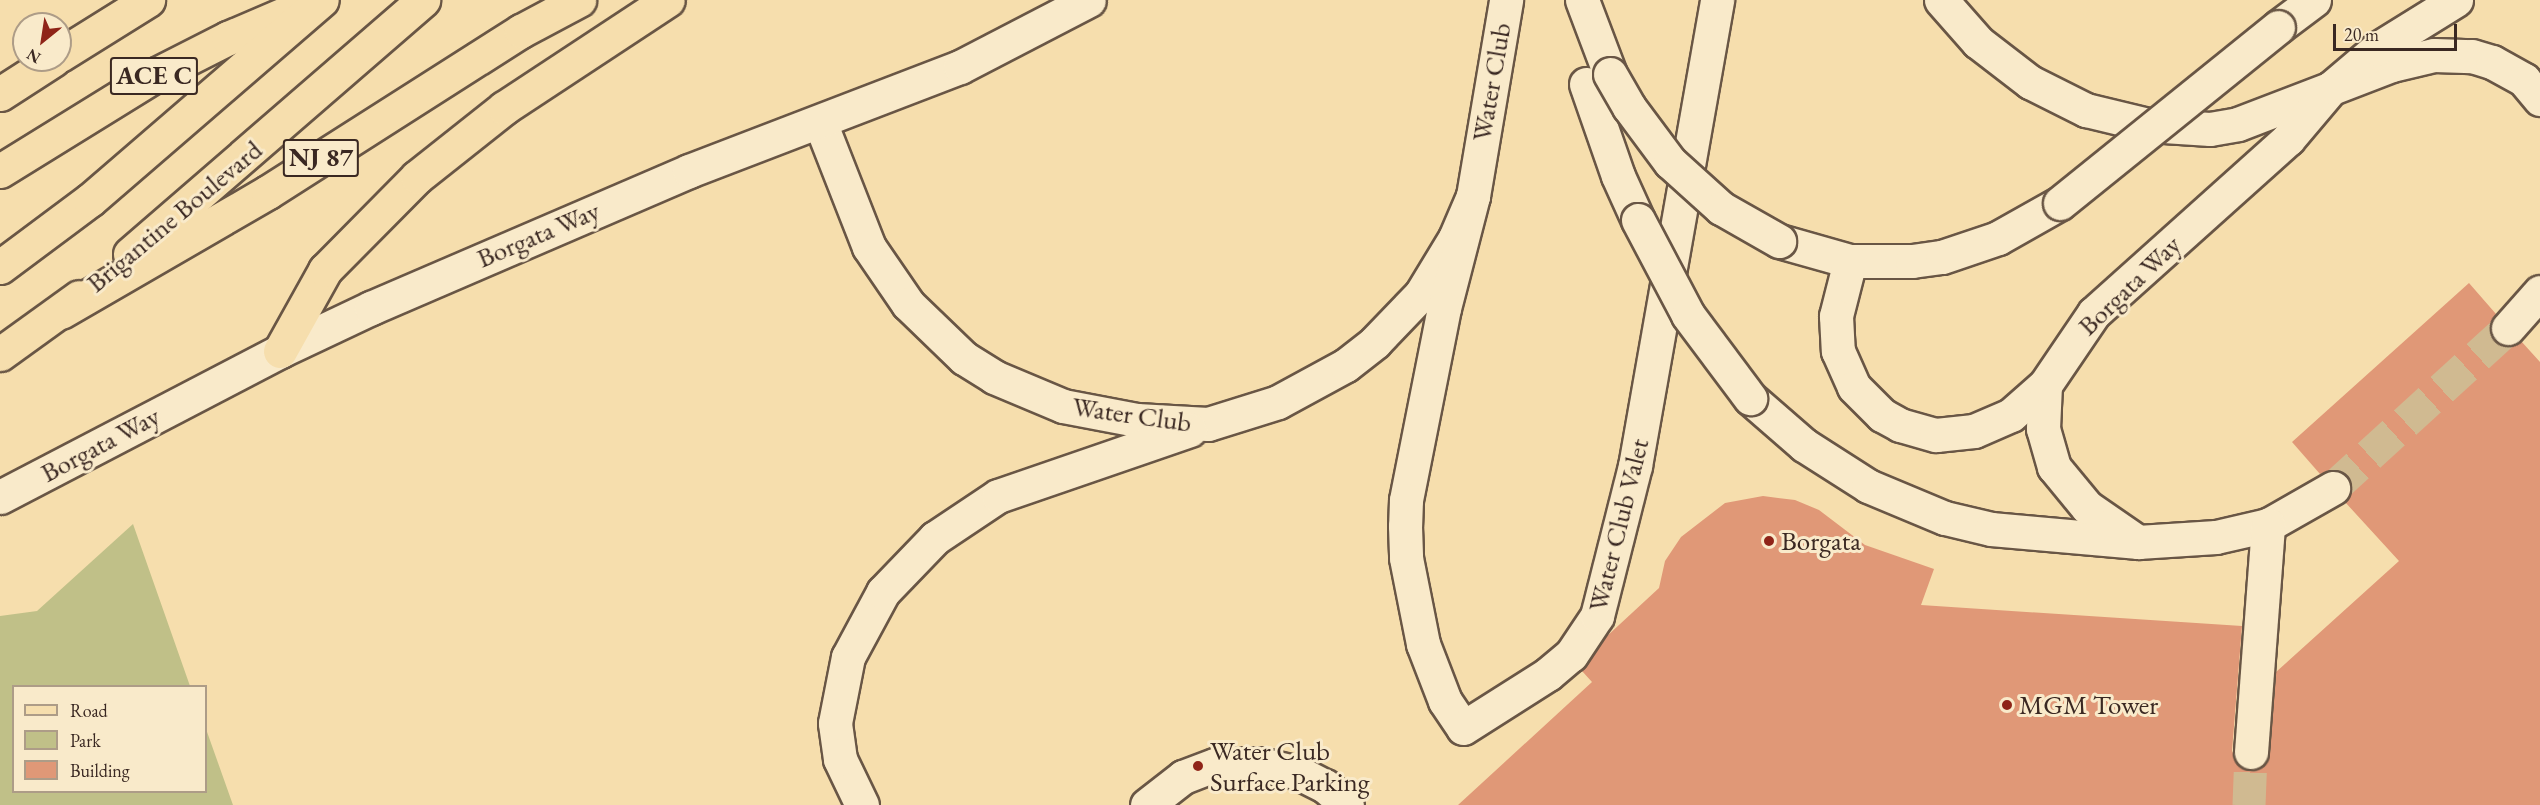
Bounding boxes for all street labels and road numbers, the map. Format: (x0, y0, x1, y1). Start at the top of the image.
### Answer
street label: Water Club (1465, 20, 1517, 144)
road number: ACE C (109, 53, 199, 99)
street label: Brigantine Boulevard (80, 133, 268, 299)
road number: NJ 87 (282, 135, 360, 181)
street label: Borgata Way (472, 194, 604, 274)
street label: Borgata Way (2071, 228, 2187, 342)
street label: Water Club (1070, 390, 1194, 438)
street label: Borgata Way (35, 399, 165, 489)
street label: Water Club Valet (1581, 435, 1655, 615)

